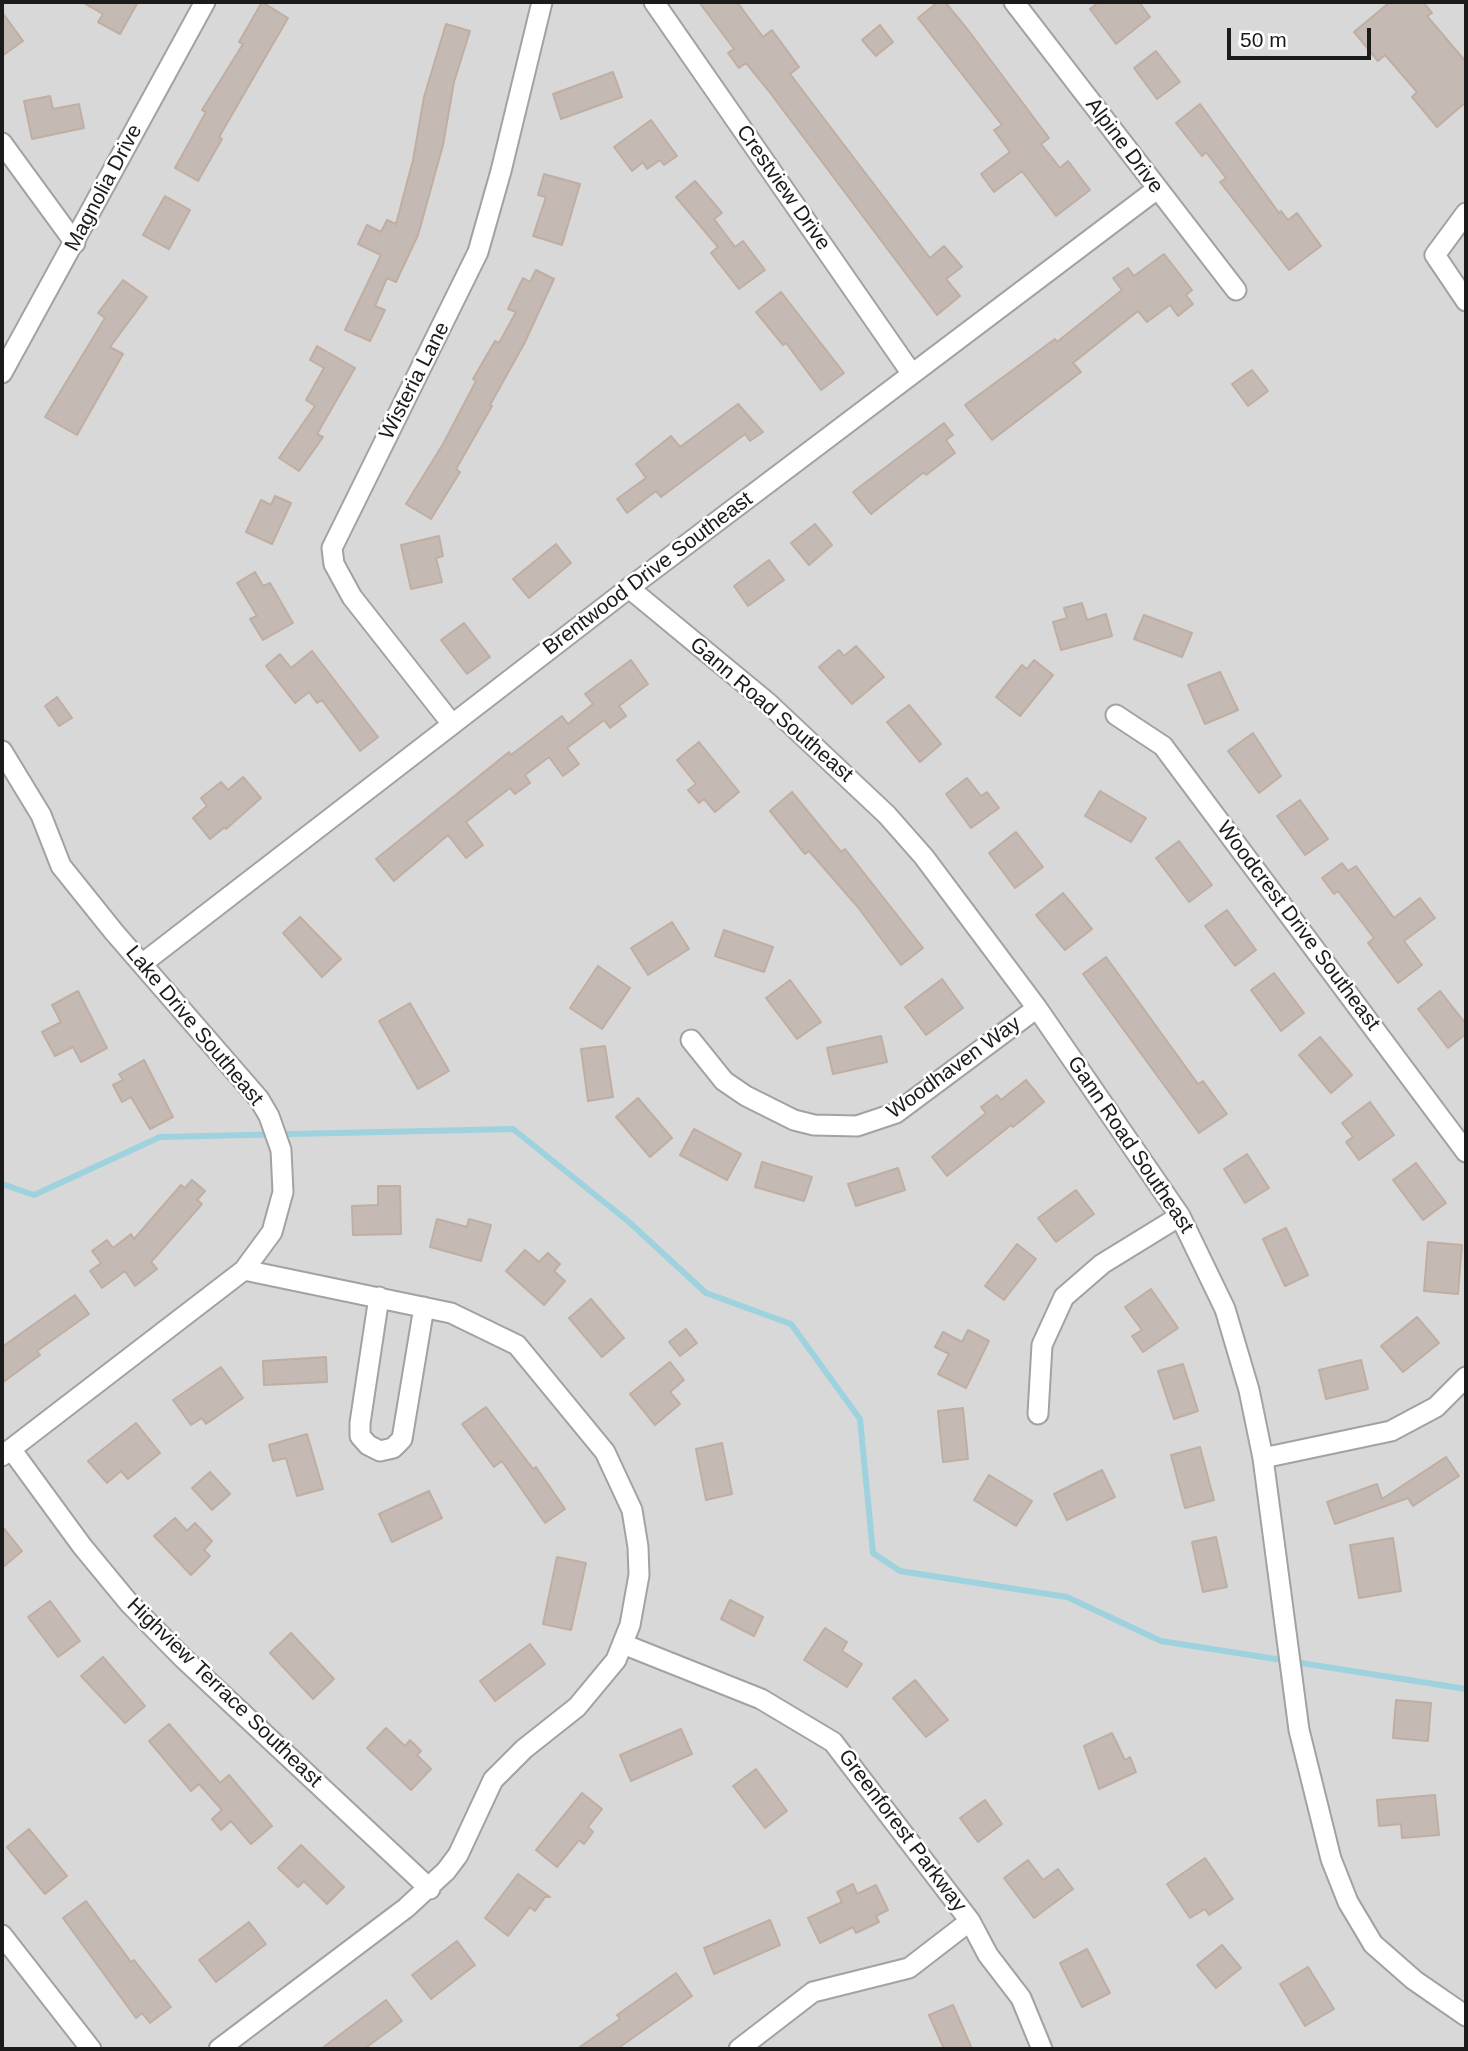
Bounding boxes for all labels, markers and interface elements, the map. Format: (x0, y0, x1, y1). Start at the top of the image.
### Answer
scale bar (1230, 14, 1374, 58)
text: 50 m (1240, 28, 1287, 51)
street label: Alpine Drive (1080, 93, 1168, 199)
street label: Magnolia Drive (60, 120, 148, 256)
street label: Crestview Drive (731, 121, 835, 255)
street label: Wisteria Lane (375, 318, 455, 444)
street label: Brentwood Drive Southeast (538, 487, 758, 661)
street label: Gann Road Southeast (684, 632, 858, 788)
street label: Woodcrest Drive Southeast (1211, 816, 1385, 1036)
street label: Lake Drive Southeast (120, 941, 268, 1111)
street label: Woodhaven Way (882, 1011, 1026, 1125)
street label: Gann Road Southeast (1061, 1052, 1199, 1238)
street label: Highview Terrace Southeast (121, 1593, 327, 1793)
street label: Greenforest Parkway (833, 1745, 971, 1917)

